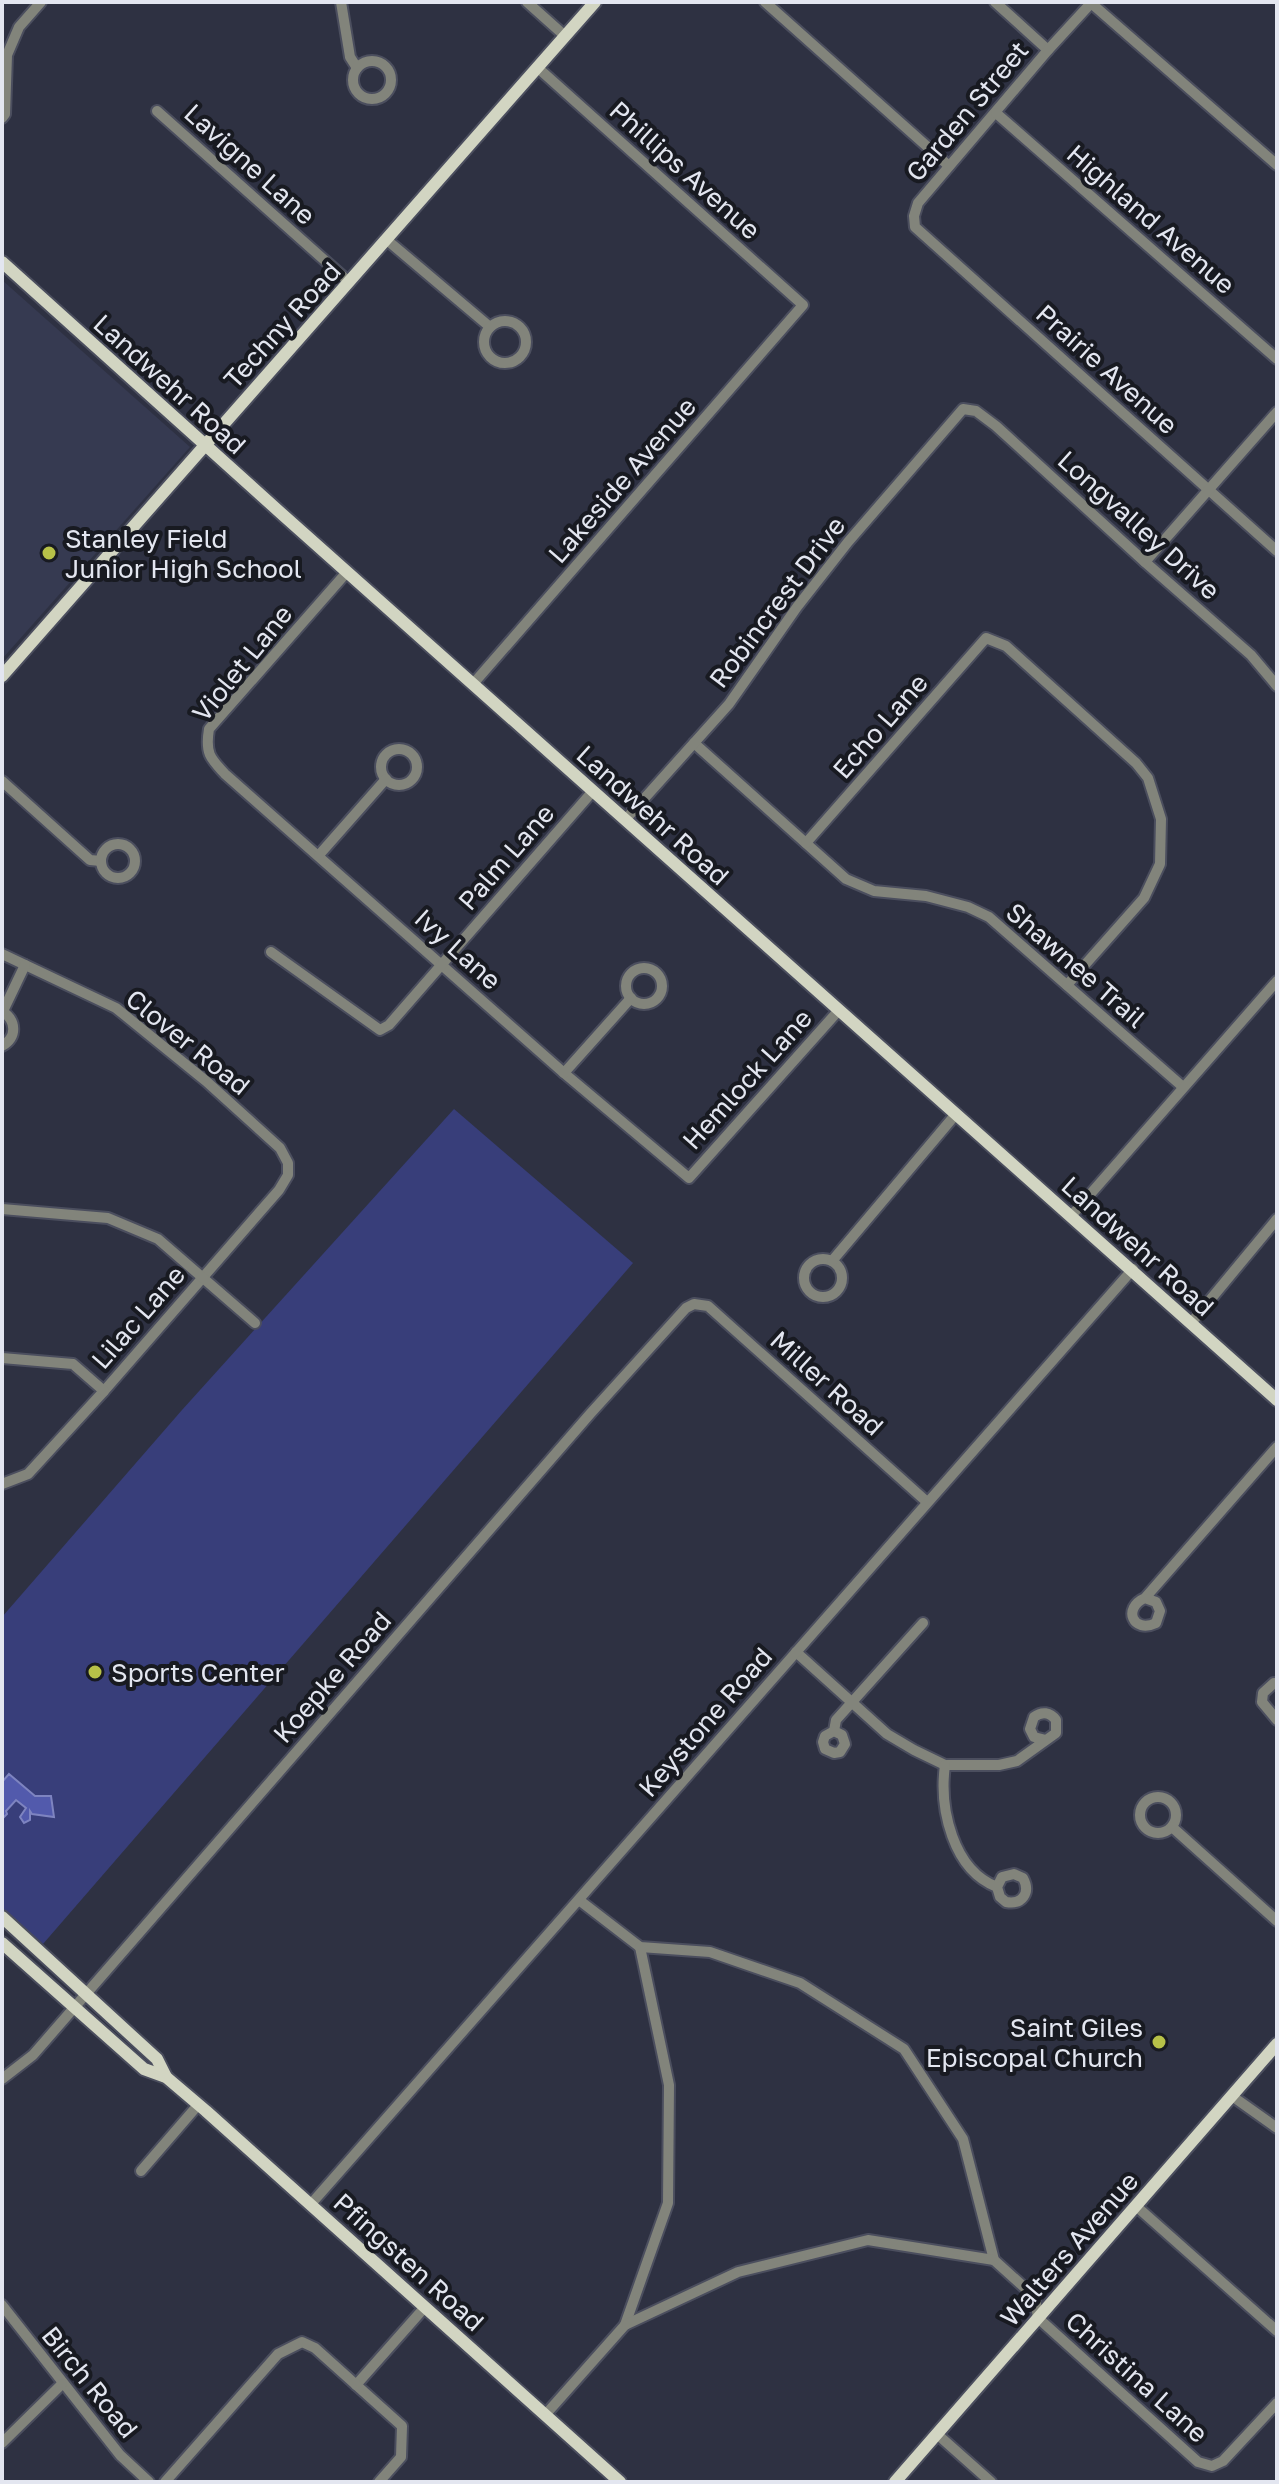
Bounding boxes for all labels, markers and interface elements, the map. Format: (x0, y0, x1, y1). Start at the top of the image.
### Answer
street label: Garden Street (899, 35, 1035, 187)
street label: Phillips Avenue (603, 94, 767, 246)
street label: Lavigne Lane (178, 97, 322, 231)
street label: Highland Avenue (1061, 138, 1241, 300)
street label: Techny Road (217, 255, 347, 395)
street label: Prairie Avenue (1030, 298, 1184, 440)
street label: Landwehr Road (88, 308, 252, 460)
street label: Lakeside Avenue (542, 391, 702, 569)
street label: Longvalley Drive (1052, 444, 1226, 606)
street label: Robincrest Drive (703, 510, 851, 694)
place label: Stanley Field Junior High School (65, 523, 302, 584)
marker: Stanley Field Junior High School (40, 544, 58, 562)
street label: Violet Lane (186, 599, 298, 727)
street label: Echo Lane (826, 667, 934, 785)
street label: Landwehr Road (571, 739, 735, 891)
street label: Palm Lane (452, 798, 560, 916)
street label: Shawnee Trail (1000, 896, 1152, 1034)
street label: Ivy Lane (408, 902, 508, 996)
street label: Clover Road (120, 983, 256, 1101)
street label: Hemlock Lane (676, 1003, 818, 1155)
street label: Landwehr Road (1056, 1170, 1220, 1322)
street label: Lilac Lane (85, 1259, 191, 1375)
street label: Miller Road (764, 1324, 890, 1442)
street label: Koepke Road (267, 1605, 397, 1749)
street label: Keystone Road (632, 1641, 778, 1803)
place label: Sports Center (111, 1657, 285, 1688)
marker: Sports Center (86, 1663, 104, 1681)
place label: Saint Giles Episcopal Church (926, 2012, 1143, 2073)
marker: Saint Giles Episcopal Church (1150, 2033, 1168, 2051)
street label: Walters Avenue (994, 2166, 1144, 2332)
street label: Pfingsten Road (328, 2187, 490, 2337)
street label: Christina Lane (1060, 2305, 1214, 2449)
street label: Birch Road (36, 2320, 144, 2444)

